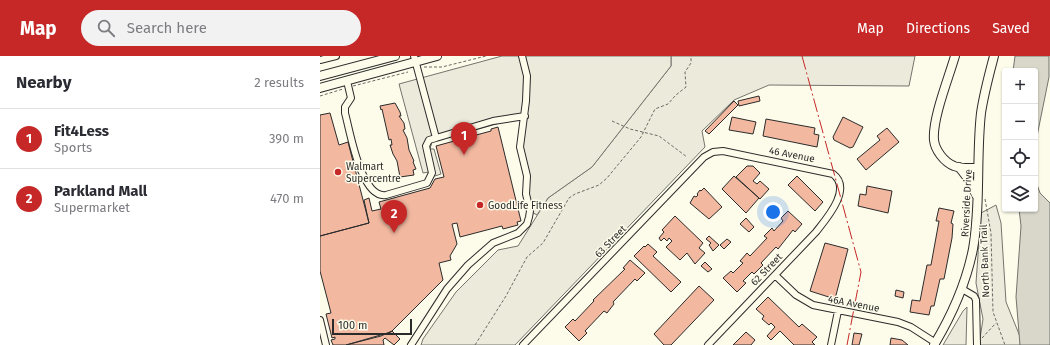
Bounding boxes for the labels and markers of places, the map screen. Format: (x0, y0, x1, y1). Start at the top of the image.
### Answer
pin: 1 (451, 122, 477, 155)
place label: Walmart Supercentre (346, 161, 401, 185)
marker: Walmart Supercentre (333, 167, 343, 177)
pin: 2 (381, 200, 407, 233)
marker: GoodLife Fitness (475, 200, 485, 210)
place label: GoodLife Fitness (488, 200, 563, 212)

